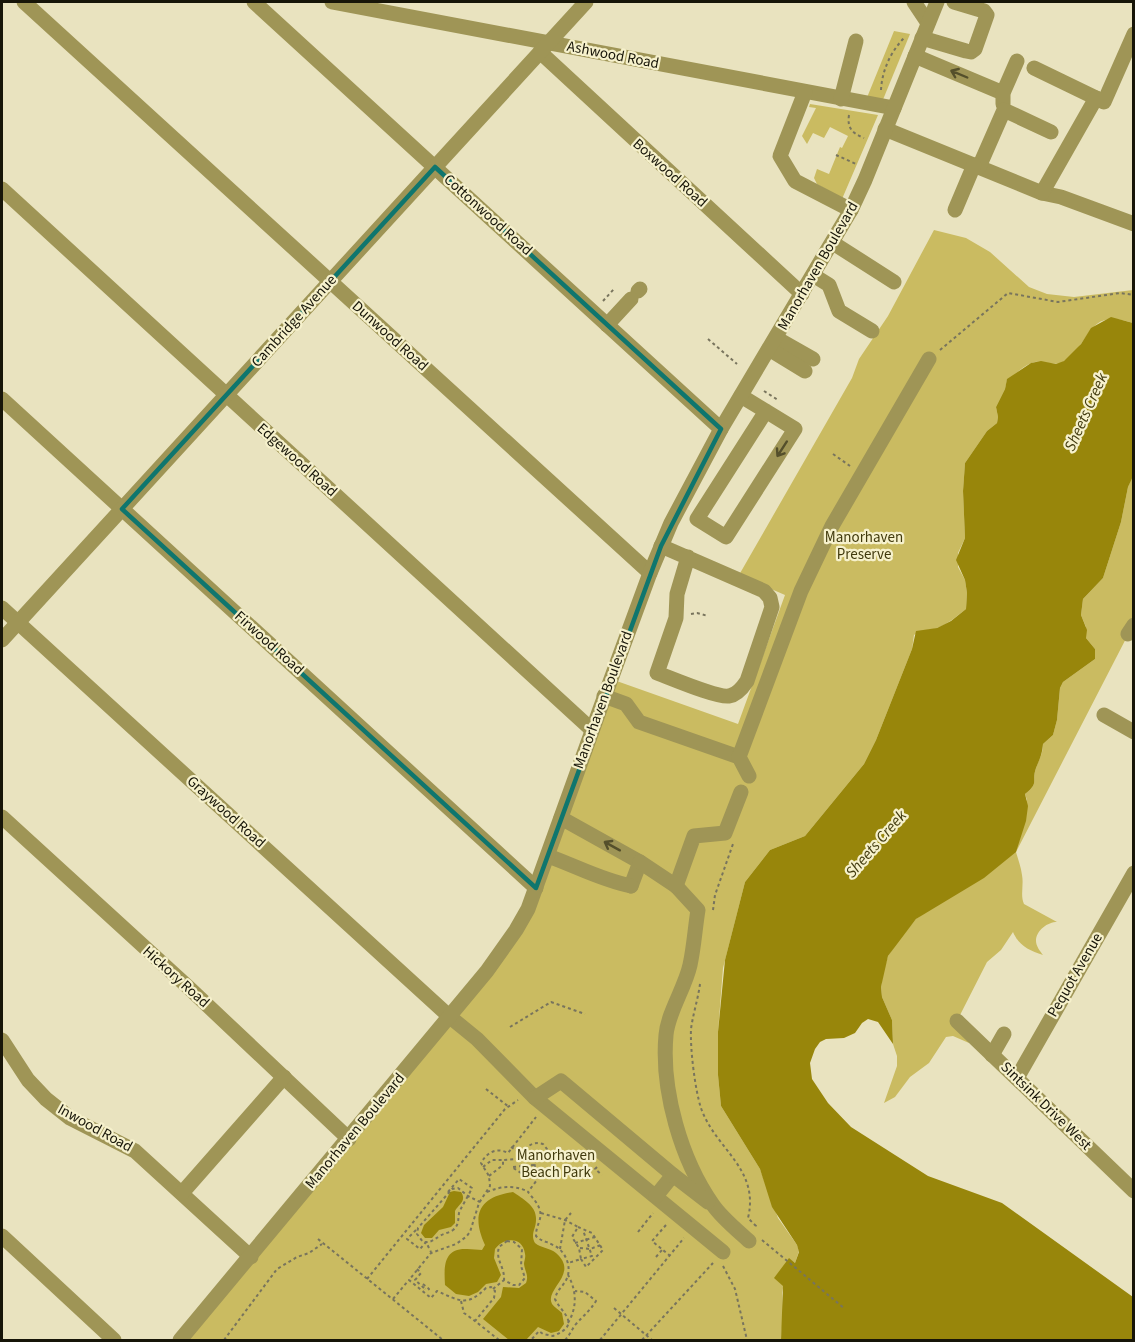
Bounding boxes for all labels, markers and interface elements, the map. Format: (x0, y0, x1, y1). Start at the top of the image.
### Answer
street label: Ashwood Road (565, 36, 661, 74)
one-way arrow (951, 68, 969, 80)
street label: Boxwood Road (628, 134, 712, 212)
street label: Cottonwood Road (439, 169, 537, 261)
street label: Manorhaven Boulevard (773, 198, 863, 334)
street label: Cambridge Avenue (247, 270, 341, 372)
street label: Dunwood Road (347, 296, 433, 376)
water label: Sheets Creek (1059, 369, 1113, 455)
street label: Edgewood Road (252, 418, 342, 502)
one-way arrow (776, 440, 788, 457)
park label: Manorhaven Preserve (825, 527, 903, 565)
street label: Firwood Road (230, 606, 308, 680)
street label: Manorhaven Boulevard (568, 628, 638, 772)
street label: Graywood Road (182, 771, 270, 853)
water label: Sheets Creek (840, 805, 912, 883)
one-way arrow (603, 840, 621, 851)
street label: Pequot Avenue (1042, 929, 1108, 1021)
street label: Hickory Road (138, 941, 214, 1013)
street label: Sintsink Drive West (996, 1057, 1096, 1155)
street label: Manorhaven Boulevard (300, 1069, 410, 1193)
street label: Inwood Road (54, 1099, 136, 1157)
park label: Manorhaven Beach Park (517, 1145, 595, 1183)

